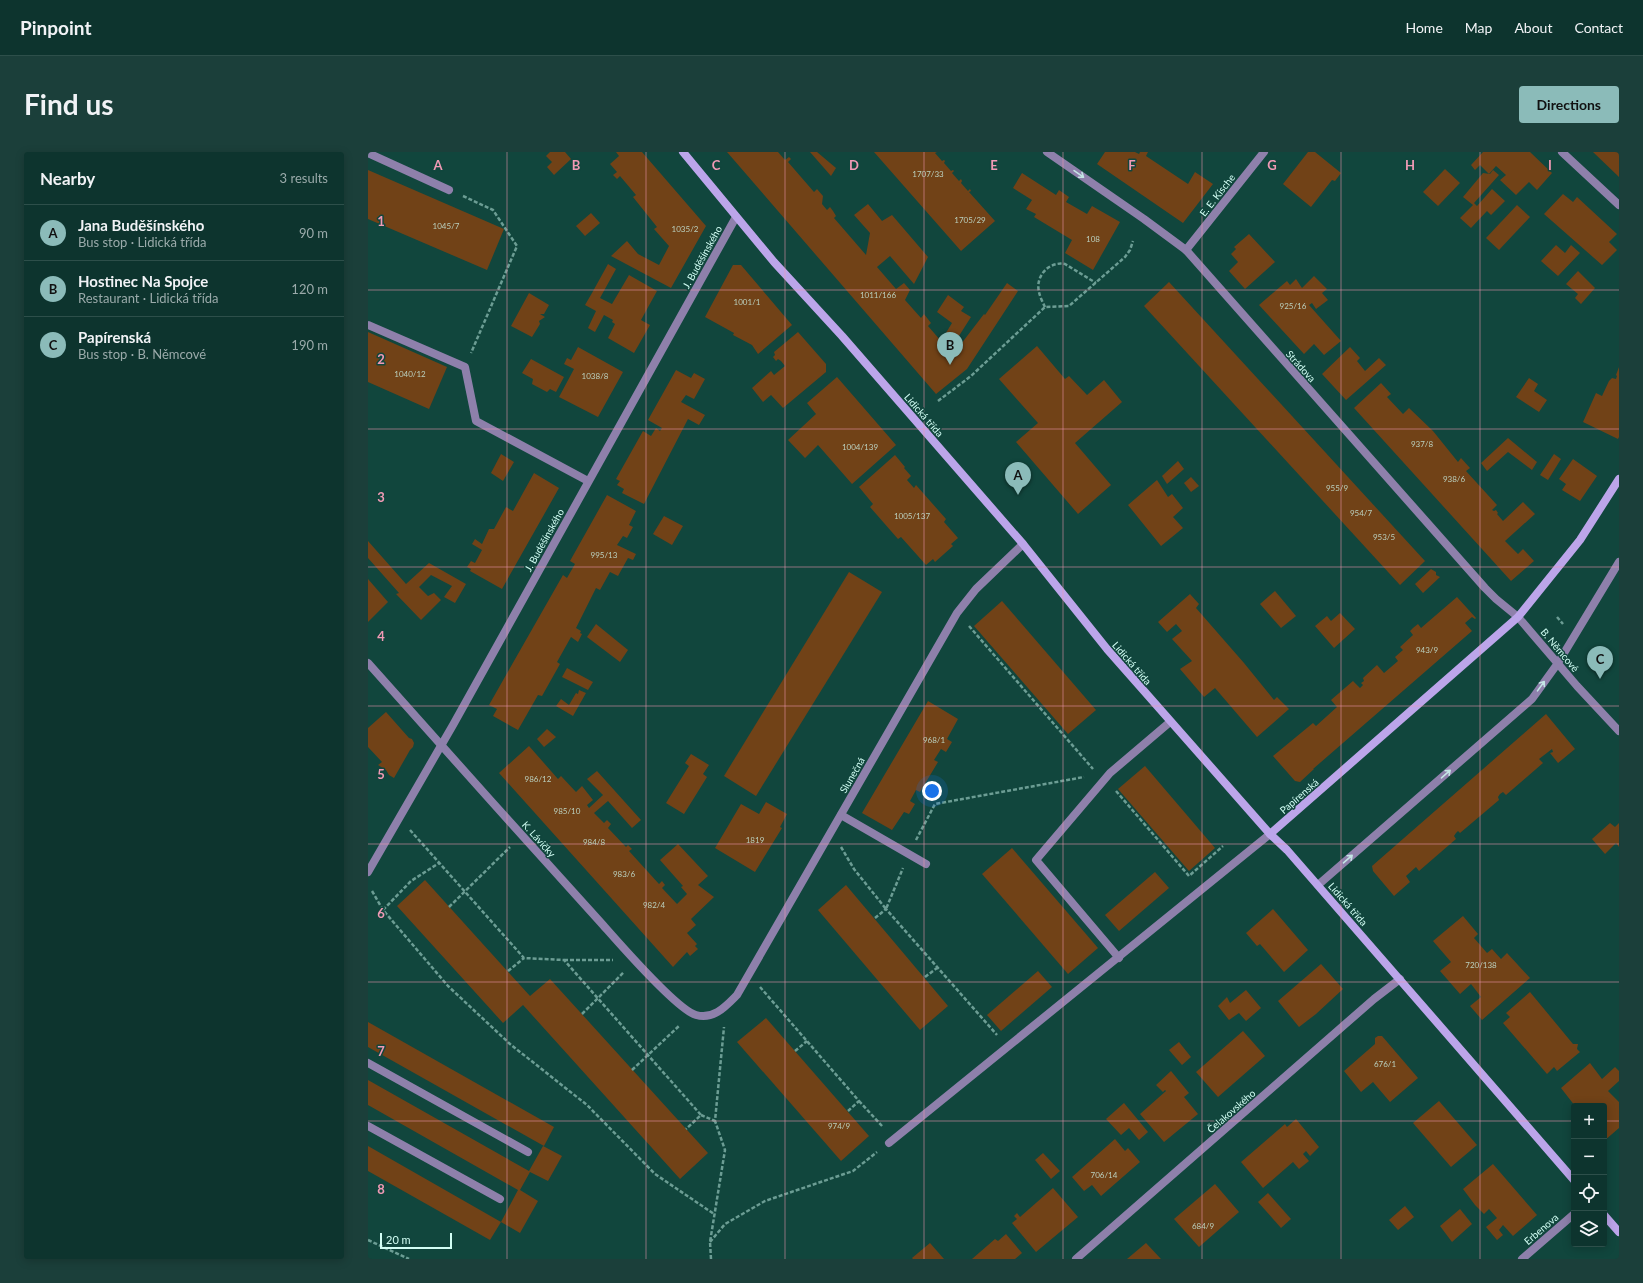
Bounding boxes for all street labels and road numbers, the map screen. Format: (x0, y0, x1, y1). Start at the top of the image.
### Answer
street label: E. E. Kische (1197, 171, 1237, 219)
street label: J. Buděšínského (680, 223, 724, 290)
street label: Strádova (1284, 348, 1318, 384)
street label: Lidická třída (902, 391, 946, 439)
street label: J. Buděšínského (522, 506, 566, 573)
street label: B. Němcové (1538, 626, 1582, 674)
street label: Lidická třída (1110, 639, 1154, 687)
street label: Slunečná (837, 755, 867, 795)
street label: Papírenská (1277, 776, 1321, 816)
street label: K. Lávičky (520, 819, 559, 860)
street label: Lidická třída (1326, 880, 1370, 928)
street label: Čelakovského (1204, 1086, 1258, 1135)
street label: Erbenova (1521, 1211, 1561, 1247)

